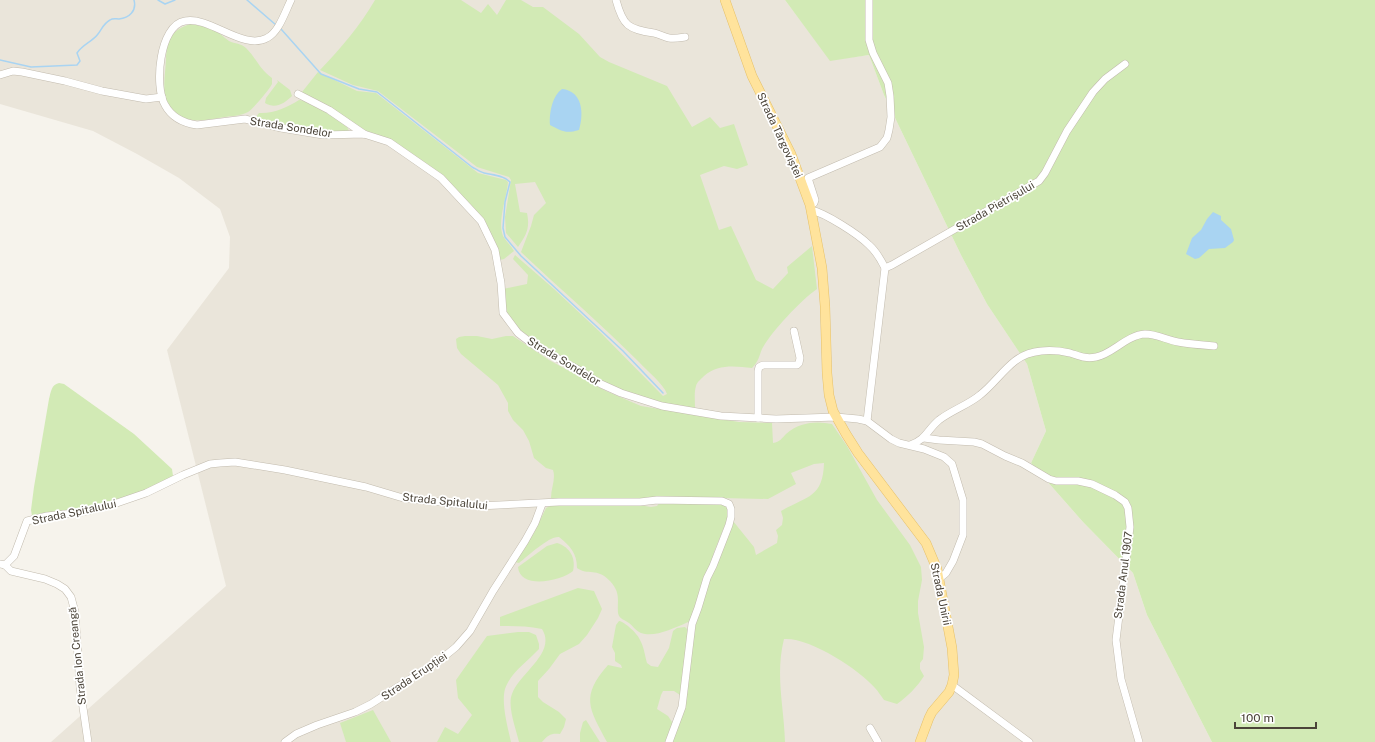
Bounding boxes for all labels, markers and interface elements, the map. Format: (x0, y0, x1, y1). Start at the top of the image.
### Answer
street label: Strada Târgoviștei (755, 91, 805, 179)
street label: Strada Sondelor (249, 115, 333, 139)
street label: Strada Pietrișului (954, 179, 1036, 233)
street label: Strada Sondelor (525, 334, 603, 388)
street label: Strada Spitalului (402, 491, 488, 511)
street label: Strada Spitalului (31, 497, 117, 527)
street label: Strada Anul 1907 (1112, 530, 1134, 619)
street label: Strada Unirii (929, 562, 953, 626)
street label: Strada Ion Creangă (66, 606, 88, 706)
street label: Strada Erupției (379, 650, 449, 702)
scale bar (1235, 704, 1316, 730)
text: 100 m (1241, 711, 1274, 725)

